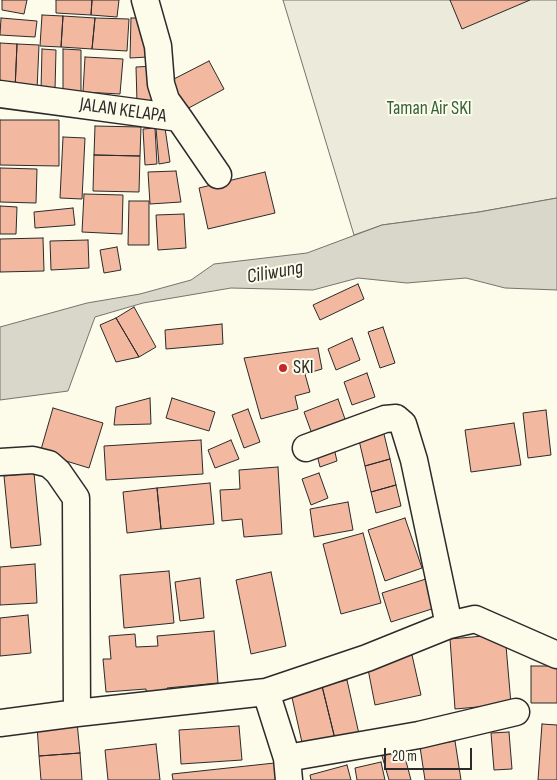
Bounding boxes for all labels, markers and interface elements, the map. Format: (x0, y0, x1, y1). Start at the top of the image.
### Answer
street label: JALAN KELAPA (78, 94, 168, 128)
park label: Taman Air SKI (386, 98, 472, 120)
water label: Ciliwung (245, 256, 305, 290)
place label: SKI (293, 357, 313, 379)
marker: SKI (277, 362, 289, 374)
scale bar (387, 738, 474, 770)
text: 20 m (392, 747, 417, 766)

